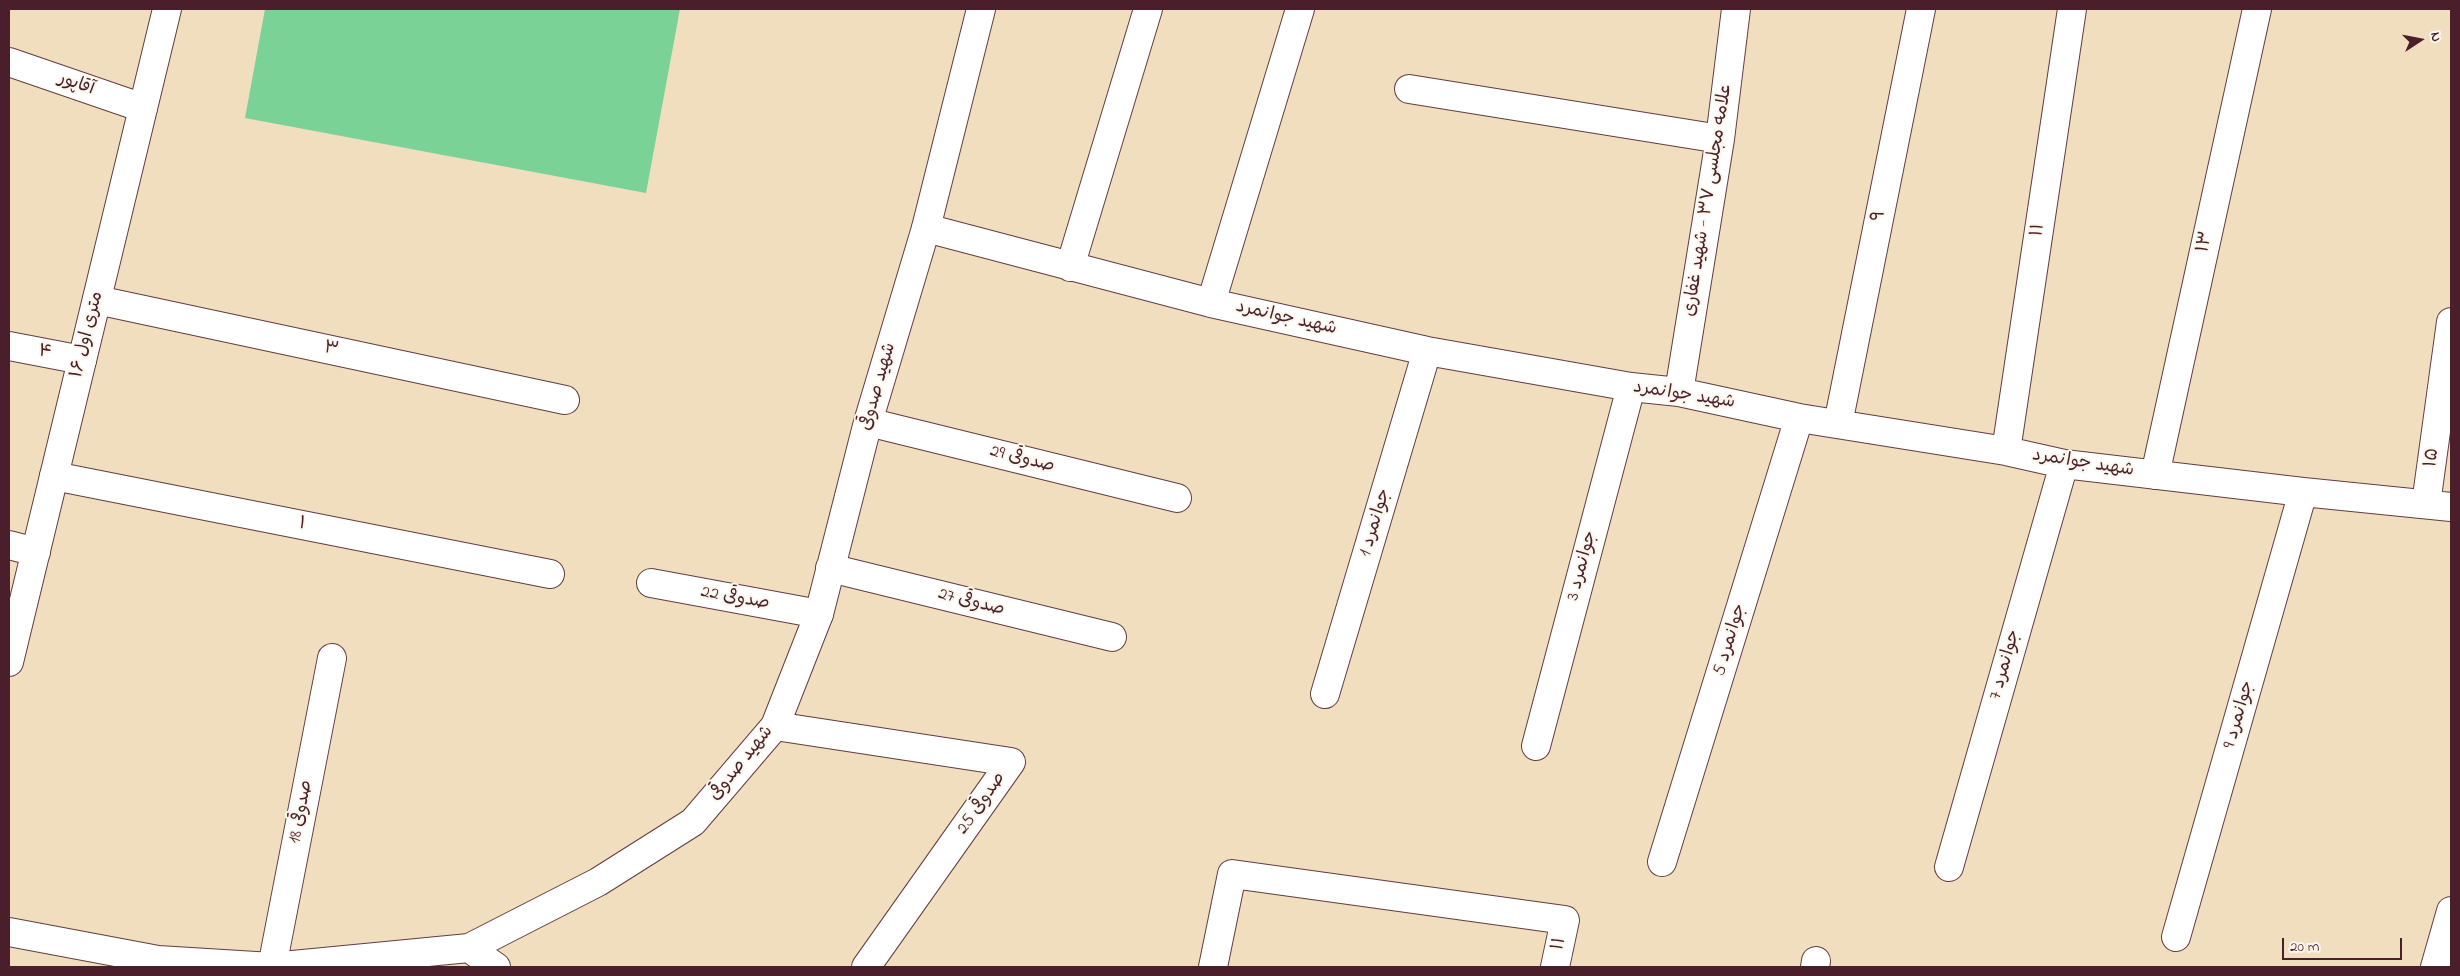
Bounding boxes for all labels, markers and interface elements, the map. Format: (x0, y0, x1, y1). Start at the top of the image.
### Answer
north arrow (2395, 15, 2445, 65)
text: N (2424, 30, 2446, 44)
street label: آقاپور (55, 69, 97, 101)
street label: علامه مجلسی ۳۷ - شهید غفاری (1680, 82, 1738, 318)
street label: ۹ (1868, 208, 1892, 224)
street label: ۱۱ (2027, 222, 2051, 238)
street label: ۱۳ (2193, 229, 2219, 255)
street label: ۱۶ متری اول (67, 290, 109, 380)
street label: شهید جوانمرد (1233, 297, 1339, 341)
street label: ۳ (322, 338, 340, 362)
street label: ۴ (36, 341, 54, 365)
street label: شهید صدوقی (856, 341, 902, 433)
street label: شهید جوانمرد (1631, 377, 1737, 415)
street label: صدوقی 29 (987, 442, 1057, 478)
street label: شهید جوانمرد (2030, 445, 2136, 483)
street label: ۱۵ (2421, 447, 2445, 469)
street label: جوانمرد 1 (1355, 486, 1397, 560)
street label: ۱ (297, 514, 307, 536)
street label: جوانمرد 3 (1563, 529, 1603, 603)
street label: صدوقی 22 (699, 582, 771, 616)
street label: صدوقی 27 (935, 584, 1007, 622)
street label: جوانمرد 5 (1710, 601, 1752, 679)
street label: جوانمرد 7 (1986, 628, 2026, 702)
street label: جوانمرد 9 (2220, 679, 2260, 751)
street label: شهید صدوقی (705, 722, 779, 806)
street label: صدوقی 25 (953, 769, 1011, 839)
street label: صدوقی 18 (285, 779, 319, 845)
scale bar (2285, 928, 2405, 960)
street label: ۱۱ (1548, 935, 1572, 953)
text: 20 m (2290, 936, 2319, 958)

